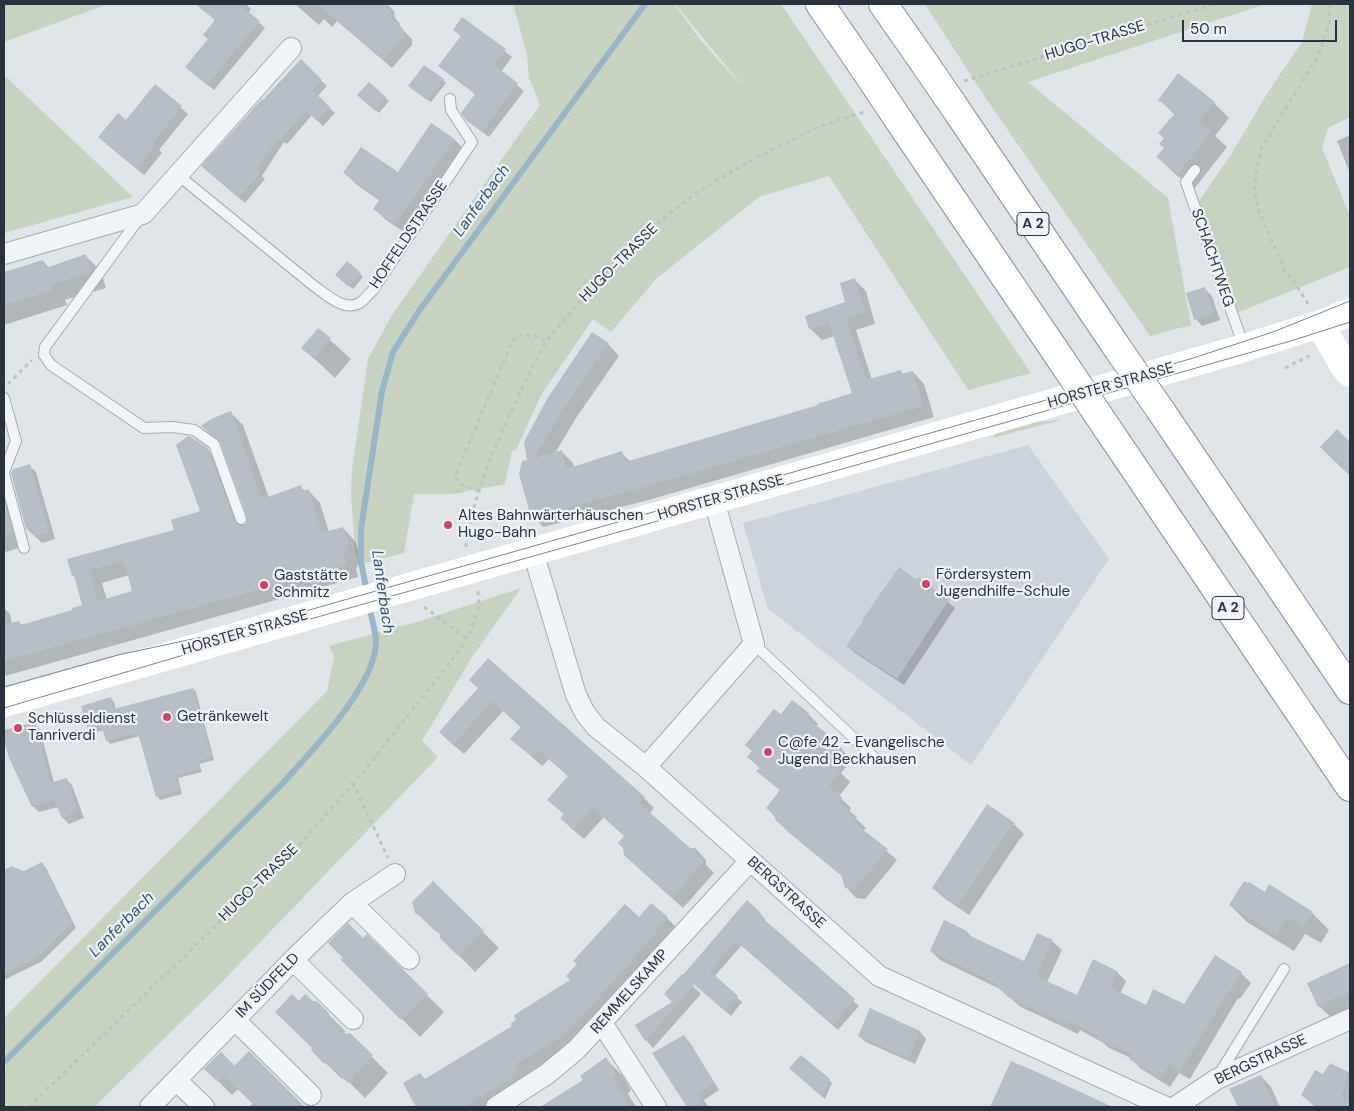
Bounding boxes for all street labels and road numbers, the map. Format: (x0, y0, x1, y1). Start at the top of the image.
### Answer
street label: HUGO-TRASSE (1043, 17, 1147, 65)
street label: HOFFELDSTRASSE (366, 178, 452, 292)
street label: SCHACHTWEG (1187, 206, 1237, 310)
road number: A 2 (1017, 212, 1049, 235)
street label: HUGO-TRASSE (576, 220, 662, 306)
street label: HORSTER STRASSE (1046, 359, 1176, 413)
street label: HORSTER STRASSE (656, 471, 786, 525)
road number: A 2 (1212, 596, 1244, 620)
street label: HORSTER STRASSE (180, 606, 310, 660)
street label: HUGO-TRASSE (216, 841, 302, 925)
street label: BERGSTRASSE (743, 853, 829, 933)
street label: REMMELSKAMP (587, 946, 673, 1038)
street label: IM SÜDFELD (232, 950, 304, 1022)
street label: BERGSTRASSE (1212, 1031, 1310, 1089)

